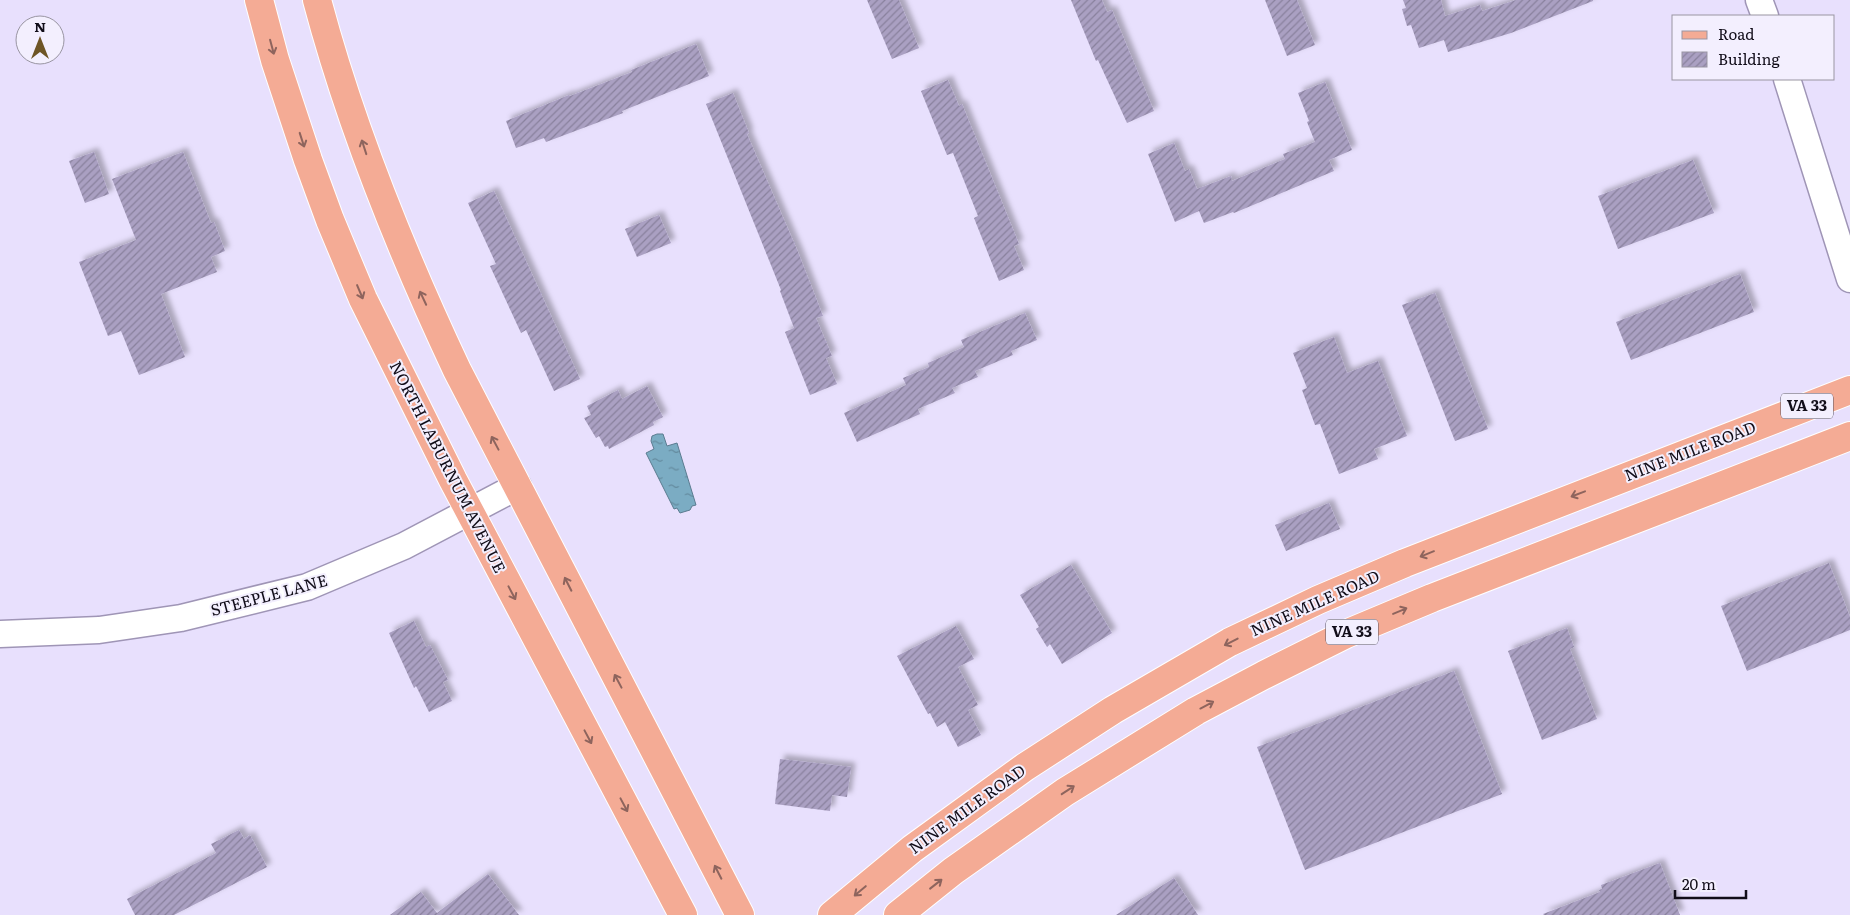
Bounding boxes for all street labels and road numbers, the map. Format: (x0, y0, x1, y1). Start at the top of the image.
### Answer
street label: NORTH LABURNUM AVENUE (385, 356, 513, 577)
road number: VA 33 (1781, 394, 1833, 418)
street label: NINE MILE ROAD (1620, 414, 1759, 486)
street label: NINE MILE ROAD (1246, 563, 1383, 641)
street label: STEEPLE LANE (208, 567, 330, 621)
road number: VA 33 (1326, 620, 1378, 644)
street label: NINE MILE ROAD (903, 758, 1030, 859)

